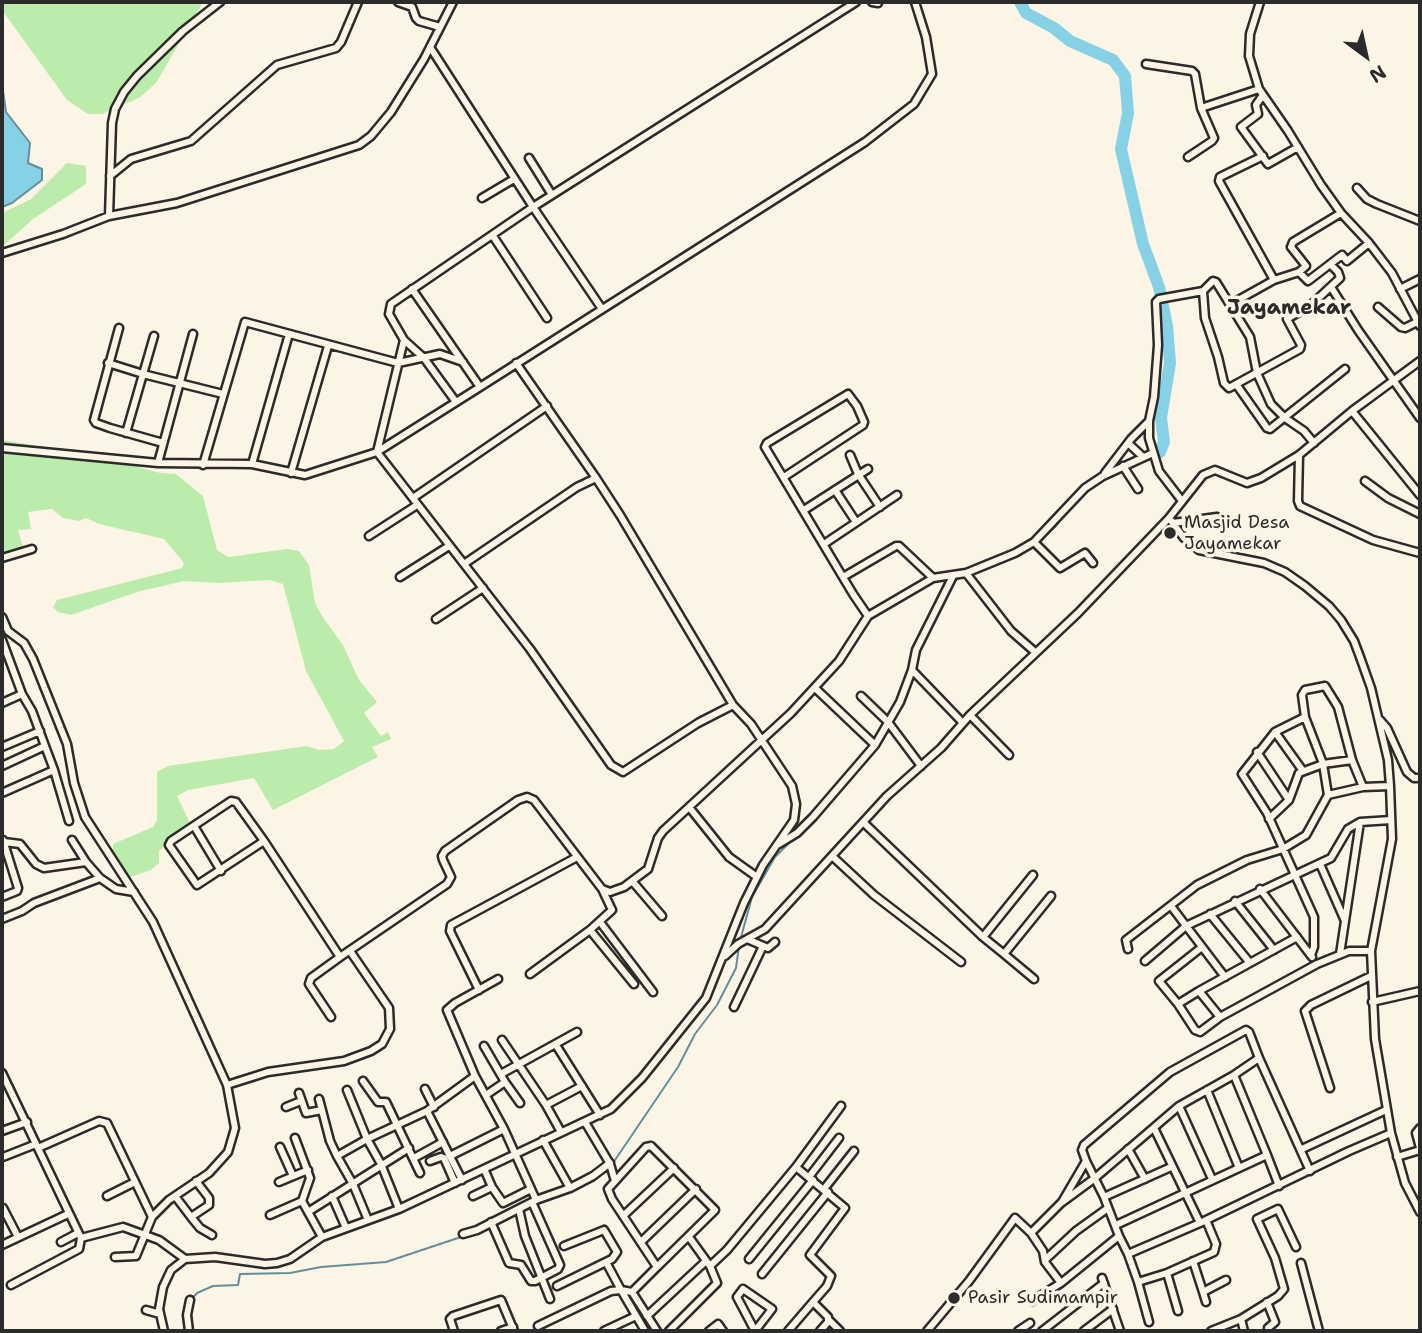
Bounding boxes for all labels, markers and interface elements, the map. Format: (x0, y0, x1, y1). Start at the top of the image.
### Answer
north arrow (1331, 21, 1401, 91)
text: N (1365, 59, 1391, 89)
district label: Jayamekar (1227, 296, 1351, 322)
place label: Masjid Desa Jayamekar (1184, 512, 1290, 554)
marker: Masjid Desa Jayamekar (1162, 525, 1178, 541)
place label: Pasir Sudimampir (968, 1287, 1118, 1309)
marker: Pasir Sudimampir (946, 1290, 962, 1306)

